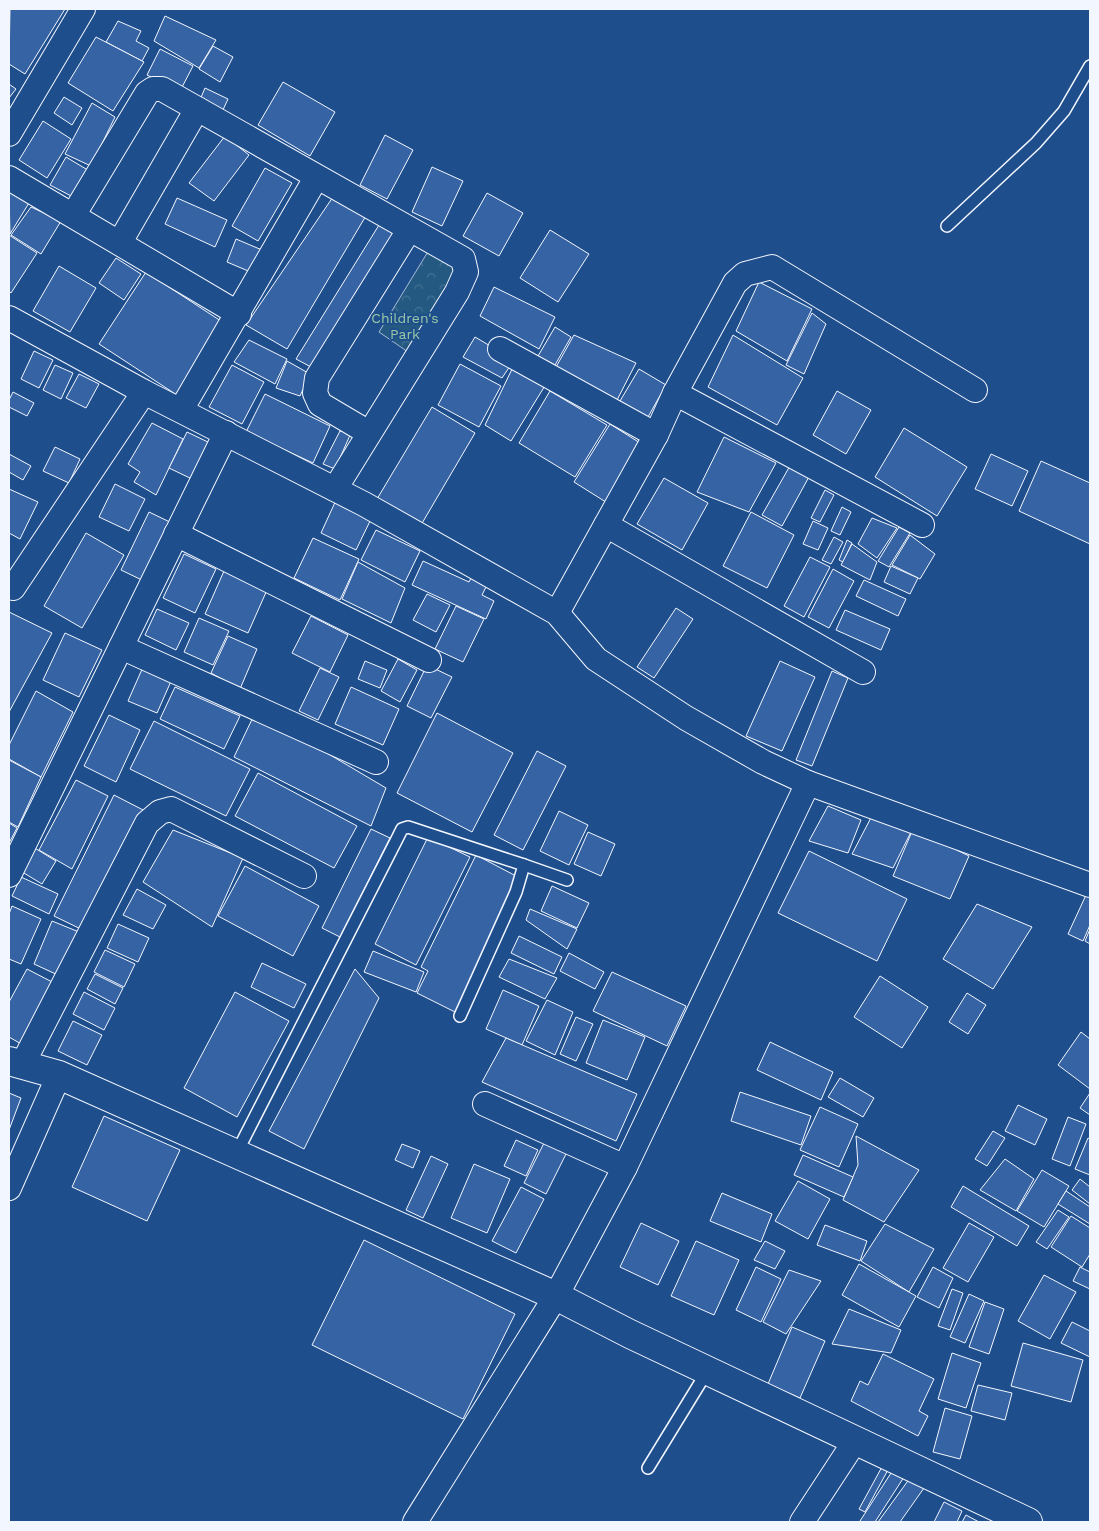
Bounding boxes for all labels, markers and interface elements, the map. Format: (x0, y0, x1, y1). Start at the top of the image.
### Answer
park label: Children's Park (371, 310, 439, 342)

